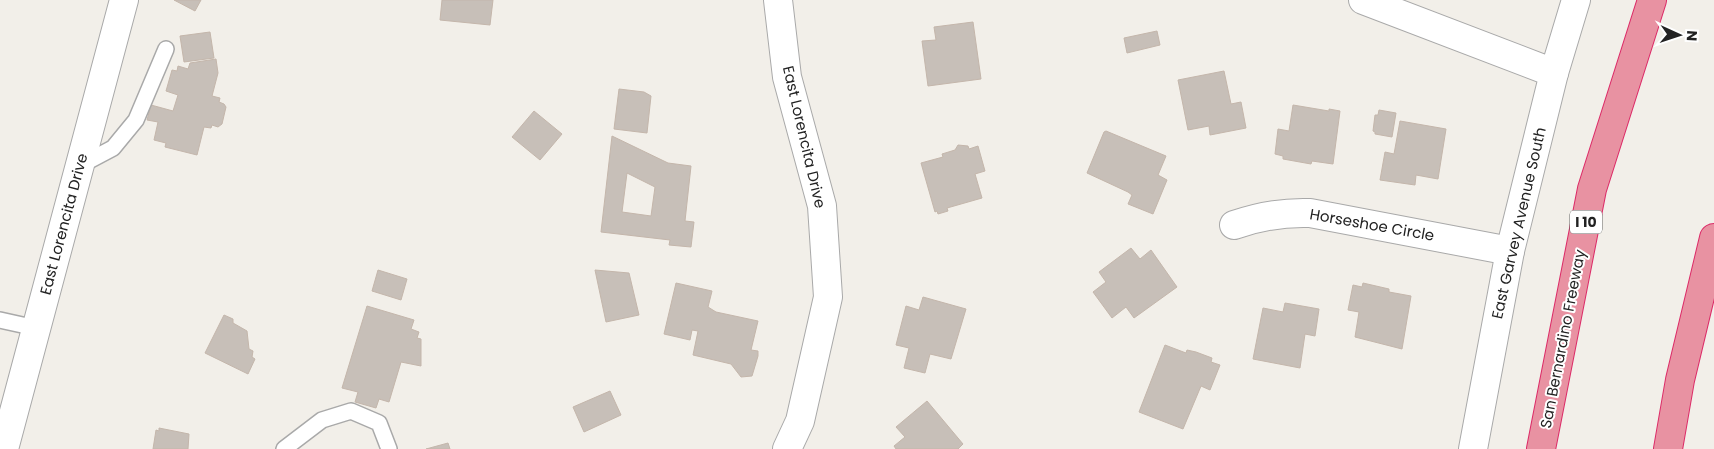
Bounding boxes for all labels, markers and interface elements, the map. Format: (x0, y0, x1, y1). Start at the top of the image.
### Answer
north arrow (1654, 10, 1704, 60)
text: N (1682, 30, 1702, 41)
street label: East Lorencita Drive (778, 64, 831, 210)
street label: East Garvey Avenue South (1486, 125, 1551, 321)
street label: East Lorencita Drive (35, 151, 93, 297)
street label: Horseshoe Circle (1308, 203, 1436, 246)
road number: I 10 (1570, 210, 1602, 233)
street label: San Bernardino Freeway (1535, 247, 1590, 430)

